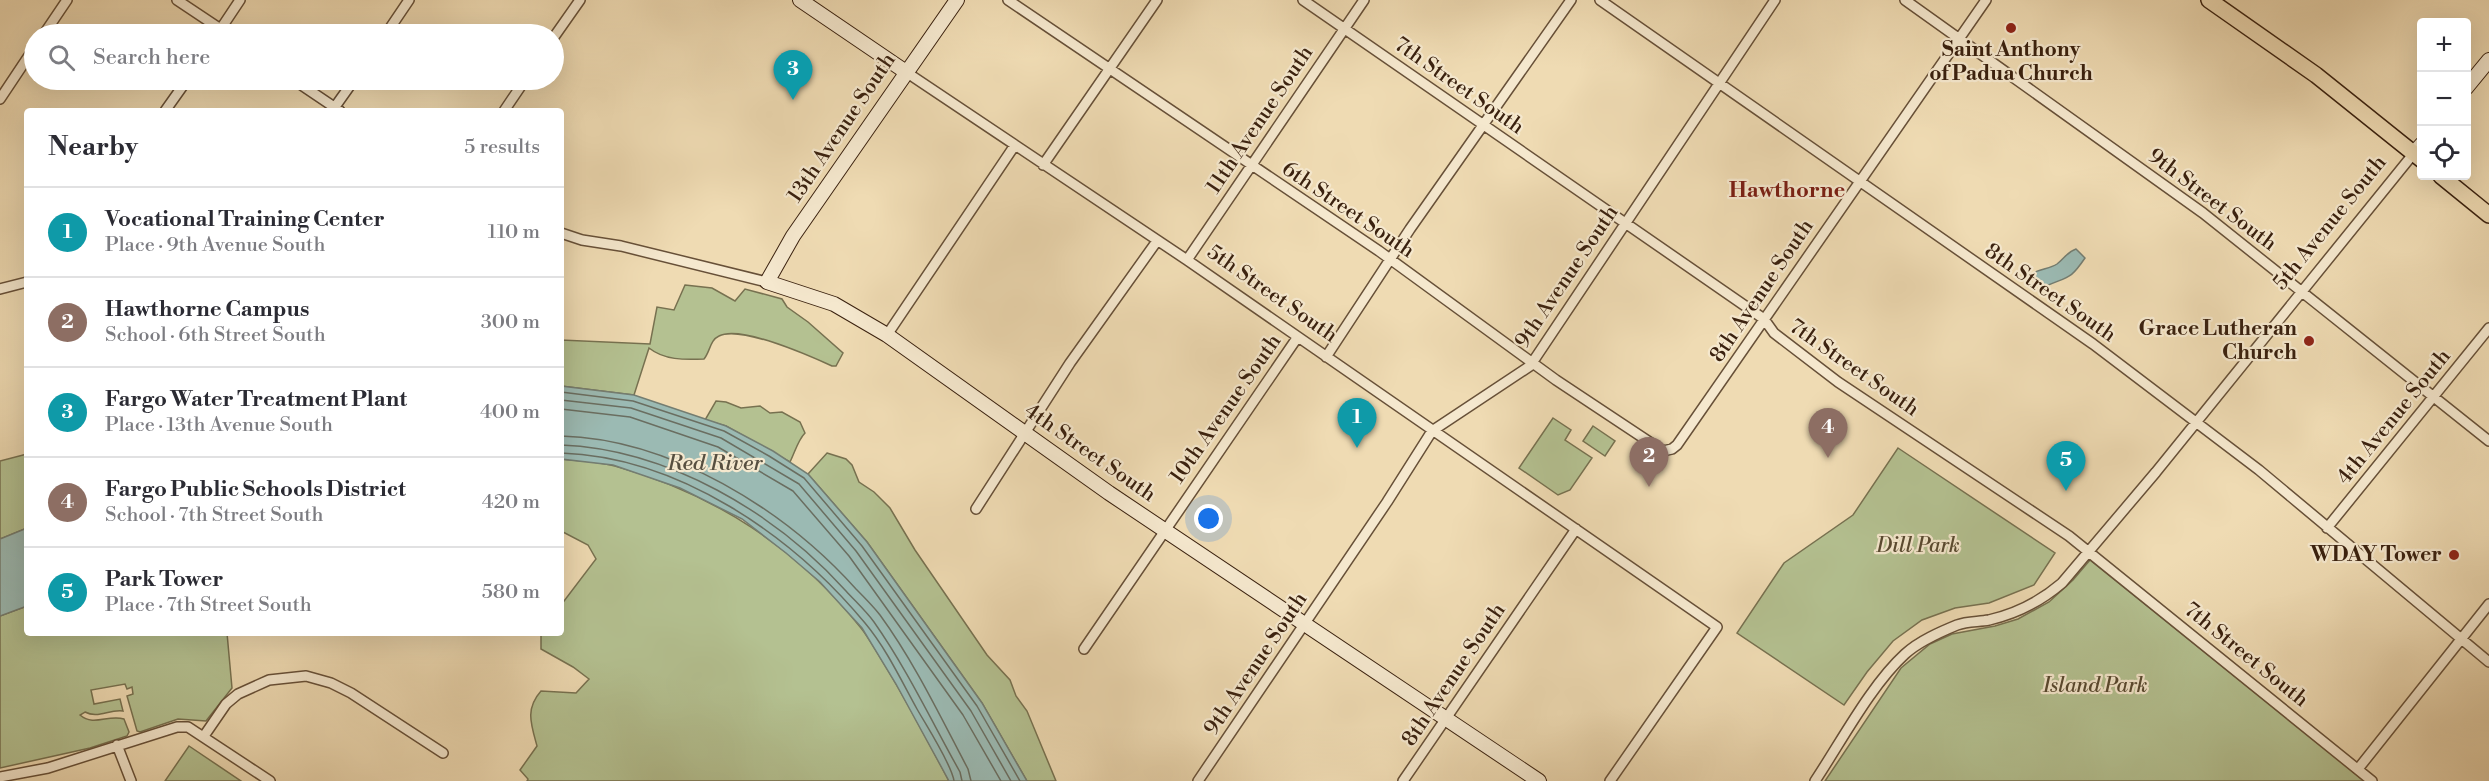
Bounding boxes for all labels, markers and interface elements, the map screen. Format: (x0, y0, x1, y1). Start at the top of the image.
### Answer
map controls (2417, 18, 2471, 180)
button: + (2417, 18, 2471, 72)
marker: Saint Anthony of Padua Church (2004, 21, 2018, 35)
search box (24, 24, 564, 90)
street label: 7th Street South (1389, 32, 1529, 141)
place label: Saint Anthony of Padua Church (1929, 37, 2093, 87)
icon: search (45, 41, 78, 74)
street label: 11th Avenue South (1201, 41, 1319, 199)
text: Search here (93, 44, 210, 71)
street label: 13th Avenue South (783, 49, 901, 207)
pin: 3 (774, 51, 812, 100)
button: − (2417, 72, 2471, 126)
button: locate (2417, 126, 2471, 180)
text: Nearby (48, 131, 138, 163)
text: 5 results (464, 135, 540, 160)
street label: 9th Street South (2142, 143, 2282, 257)
street label: 5th Avenue South (2268, 150, 2393, 296)
street label: 6th Street South (1277, 156, 1420, 264)
district label: Hawthorne (1729, 177, 1846, 204)
street label: 9th Avenue South (1510, 200, 1625, 353)
text: Vocational Training Center (105, 206, 385, 233)
street label: 8th Avenue South (1705, 214, 1820, 367)
text: 1 (63, 220, 72, 245)
text: 110 m (488, 220, 540, 245)
text: Place · 9th Avenue South (105, 233, 325, 258)
street label: 8th Street South (1979, 238, 2121, 348)
street label: 5th Street South (1202, 239, 1343, 349)
text: Hawthorne Campus (105, 296, 309, 323)
text: 2 (61, 310, 74, 335)
text: 300 m (481, 310, 540, 335)
street label: 7th Street South (1784, 314, 1924, 423)
place label: Grace Lutheran Church (2139, 316, 2297, 366)
text: School · 6th Street South (105, 323, 326, 348)
street label: 10th Avenue South (1165, 329, 1288, 489)
marker: Grace Lutheran Church (2302, 334, 2316, 348)
street label: 4th Avenue South (2331, 344, 2457, 490)
text: Fargo Water Treatment Plant (105, 386, 407, 413)
street label: 4th Street South (1019, 398, 1161, 508)
pin: 1 (1338, 398, 1376, 448)
text: 3 (61, 400, 74, 425)
text: 400 m (480, 400, 540, 425)
pin: 4 (1808, 408, 1848, 458)
text: Place · 13th Avenue South (105, 413, 333, 438)
pin: 2 (1630, 438, 1668, 487)
pin: 5 (2046, 442, 2086, 491)
water label: Red River (666, 450, 763, 477)
text: Fargo Public Schools District (105, 476, 406, 503)
text: 4 (61, 490, 74, 515)
text: 420 m (482, 490, 540, 515)
text: School · 7th Street South (105, 503, 324, 528)
your location (1194, 504, 1223, 533)
park label: Dill Park (1875, 533, 1960, 559)
place label: WDAY Tower (2309, 542, 2442, 568)
marker: WDAY Tower (2447, 548, 2461, 562)
text: Park Tower (105, 566, 223, 593)
text: 5 (61, 580, 74, 605)
text: 580 m (482, 580, 540, 605)
street label: 9th Avenue South (1199, 587, 1314, 740)
text: Place · 7th Street South (105, 593, 312, 618)
street label: 7th Street South (2179, 597, 2314, 713)
street label: 8th Avenue South (1397, 598, 1512, 751)
park label: Island Park (2042, 673, 2147, 699)

